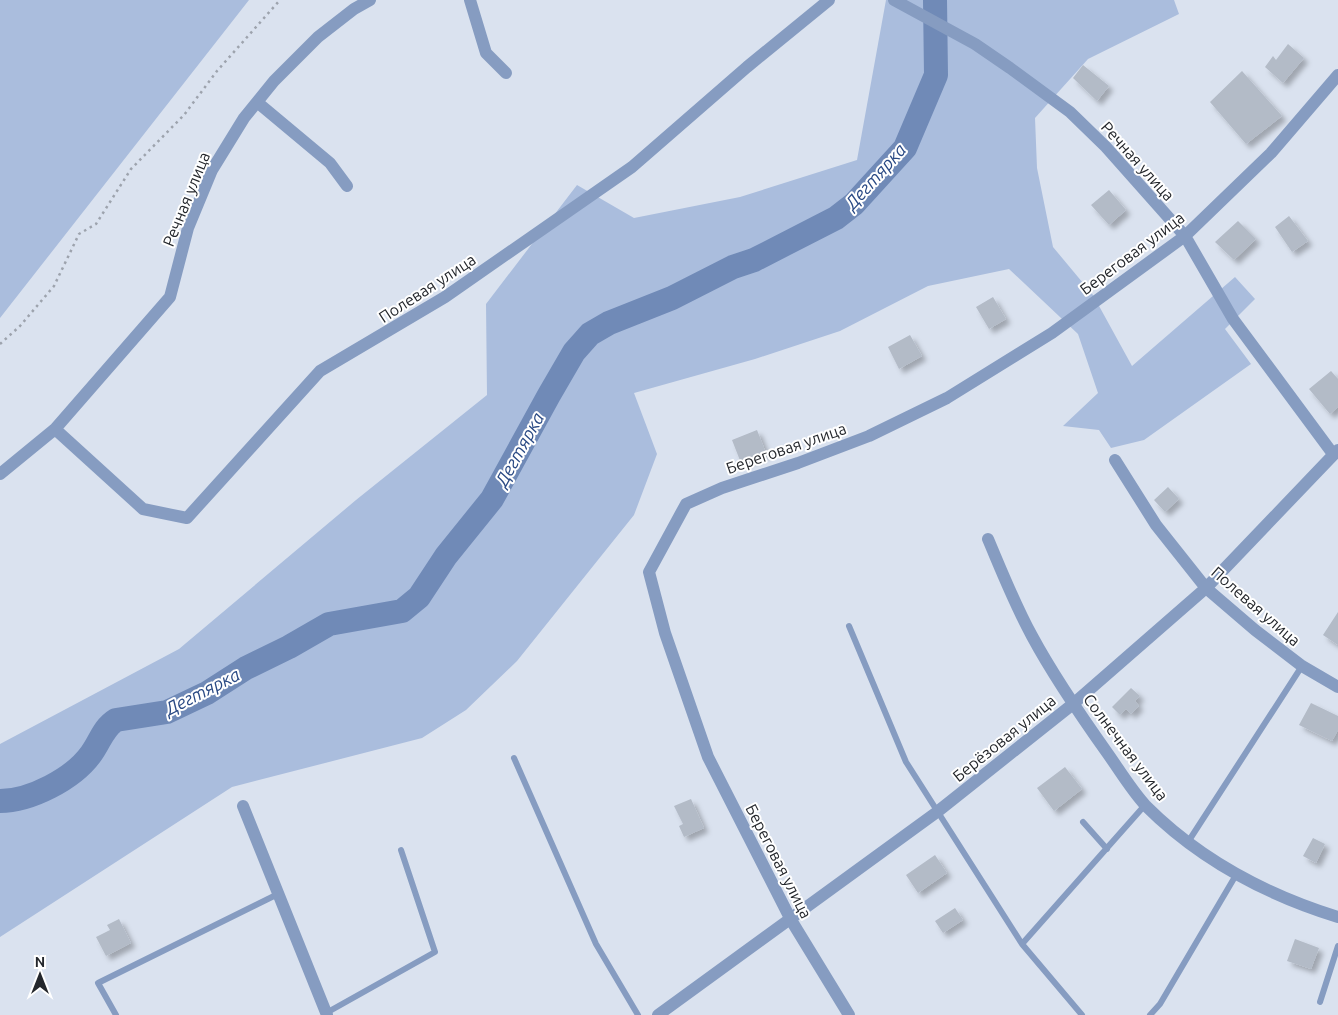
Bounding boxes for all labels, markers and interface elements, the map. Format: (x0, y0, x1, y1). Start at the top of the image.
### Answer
street label: Речная улица (1098, 118, 1178, 204)
water label: Дегтярка (839, 139, 910, 214)
street label: Речная улица (159, 149, 213, 249)
street label: Береговая улица (1076, 208, 1188, 298)
street label: Полевая улица (375, 250, 479, 326)
water label: Дегтярка (490, 408, 548, 491)
street label: Береговая улица (724, 419, 848, 477)
street label: Полевая улица (1208, 563, 1304, 649)
water label: Дегтярка (160, 664, 243, 719)
street label: Солнечная улица (1080, 690, 1172, 804)
street label: Берёзовая улица (949, 691, 1059, 785)
street label: Береговая улица (742, 801, 816, 921)
north arrow (15, 950, 65, 1000)
text: N (35, 954, 45, 970)

